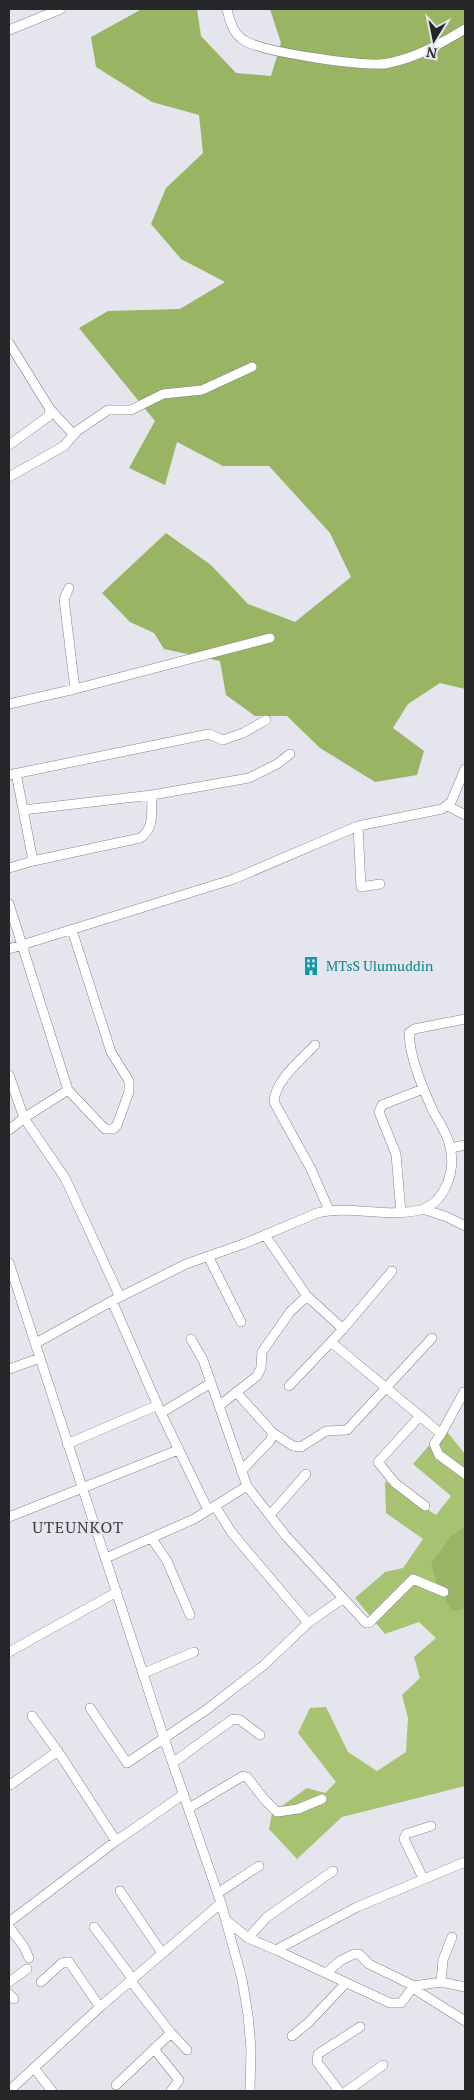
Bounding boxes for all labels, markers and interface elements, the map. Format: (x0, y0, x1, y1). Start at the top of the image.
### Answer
north arrow (409, 15, 459, 65)
text: N (424, 43, 439, 64)
building icon: MTsS Ulumuddin (300, 955, 322, 977)
place label: MTsS Ulumuddin (326, 956, 434, 975)
district label: UTEUNKOT (32, 1516, 124, 1538)

